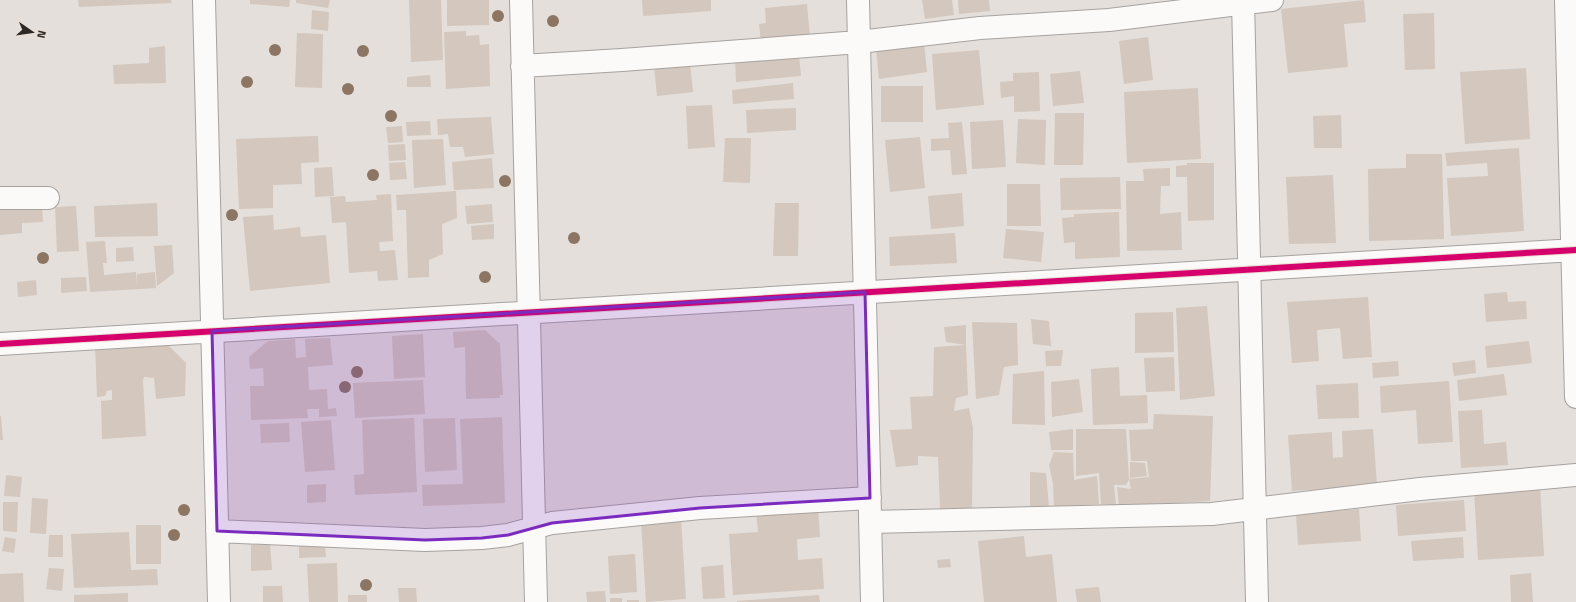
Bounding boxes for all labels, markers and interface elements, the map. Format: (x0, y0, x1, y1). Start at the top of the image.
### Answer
north arrow (12, 12, 52, 52)
text: N (33, 29, 50, 40)

